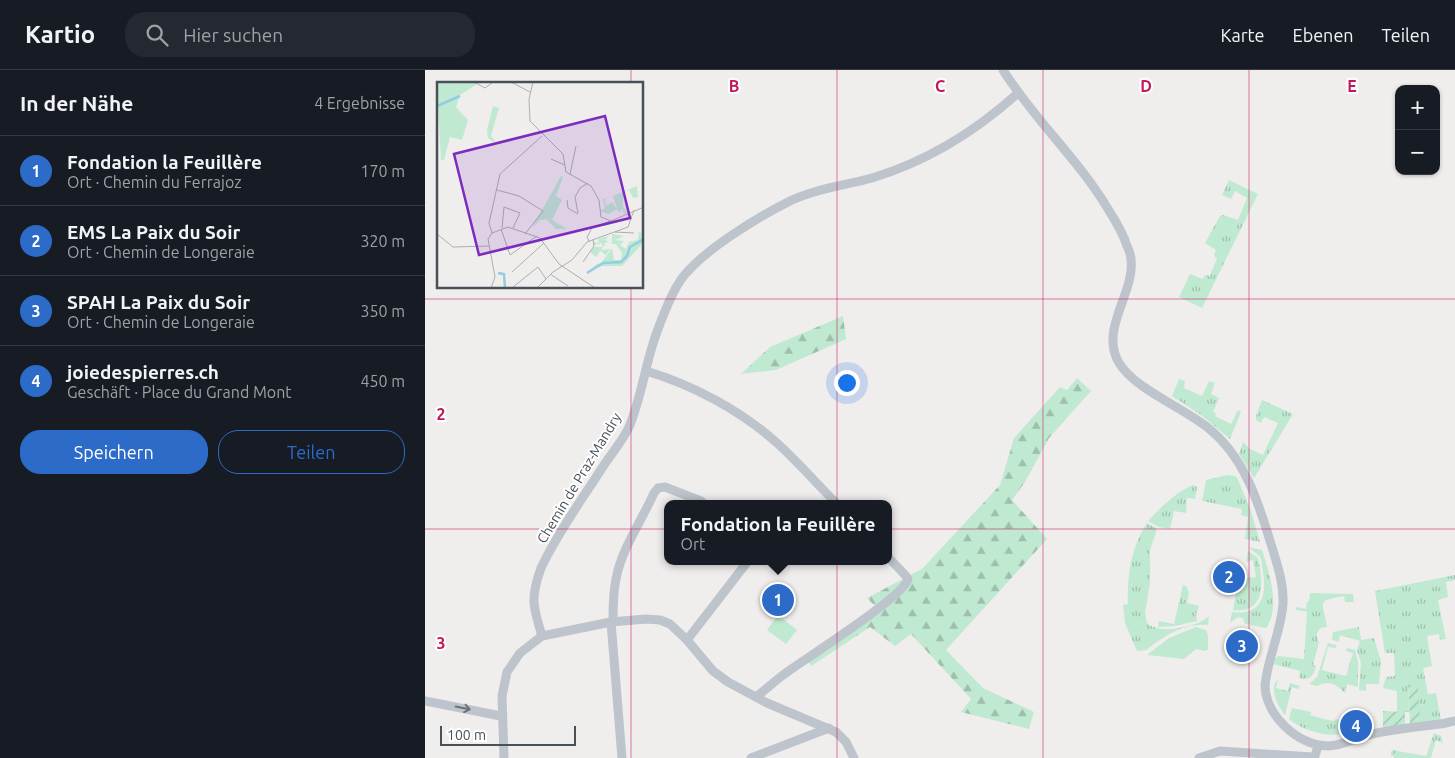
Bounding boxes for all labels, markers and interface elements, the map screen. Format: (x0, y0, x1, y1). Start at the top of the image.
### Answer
search box (125, 12, 475, 57)
text: Kartio (25, 21, 95, 48)
icon: search (143, 21, 171, 49)
text: Hier suchen (183, 24, 283, 46)
text: Karte (1221, 25, 1265, 45)
text: Ebenen (1293, 25, 1354, 45)
text: Teilen (1382, 25, 1430, 45)
text: B (729, 77, 739, 95)
text: C (935, 77, 945, 95)
text: D (1140, 77, 1152, 95)
text: E (1347, 77, 1357, 95)
inset map (437, 82, 644, 289)
map controls (1395, 85, 1440, 175)
button: + (1395, 85, 1440, 130)
text: In der Nähe (20, 91, 133, 115)
text: 4 Ergebnisse (314, 94, 405, 112)
button: − (1395, 130, 1440, 175)
text: Fondation la Feuillère (67, 151, 262, 173)
text: 1 (31, 162, 41, 180)
text: 170 m (360, 162, 405, 180)
text: Ort · Chemin du Ferrajoz (67, 173, 242, 191)
text: EMS La Paix du Soir (67, 221, 240, 243)
text: 2 (31, 232, 41, 250)
text: 320 m (360, 232, 405, 250)
text: Ort · Chemin de Longeraie (67, 243, 255, 261)
text: SPAH La Paix du Soir (67, 291, 250, 313)
text: 3 (31, 302, 41, 320)
text: 350 m (360, 302, 405, 320)
text: Ort · Chemin de Longeraie (67, 313, 255, 331)
text: joiedespierres.ch (67, 361, 219, 383)
your location (834, 370, 860, 396)
text: 4 (31, 372, 41, 390)
text: 450 m (360, 372, 405, 390)
text: Geschäft · Place du Grand Mont (67, 383, 292, 401)
text: 2 (436, 405, 446, 423)
street label: Chemin de Praz-Mandry (534, 410, 624, 546)
button: Speichern (20, 430, 208, 474)
button: Teilen (218, 430, 405, 474)
popup (664, 500, 892, 565)
text: Fondation la Feuillère (680, 513, 876, 535)
text: Ort (680, 535, 705, 553)
pin: 2 (1213, 558, 1245, 596)
pin: 1 (762, 581, 794, 619)
pin: 3 (1226, 627, 1258, 665)
text: 3 (436, 634, 446, 652)
one-way arrow (455, 704, 471, 714)
pin: 4 (1340, 707, 1372, 745)
scale bar (440, 723, 576, 746)
text: 100 m (447, 727, 486, 743)

